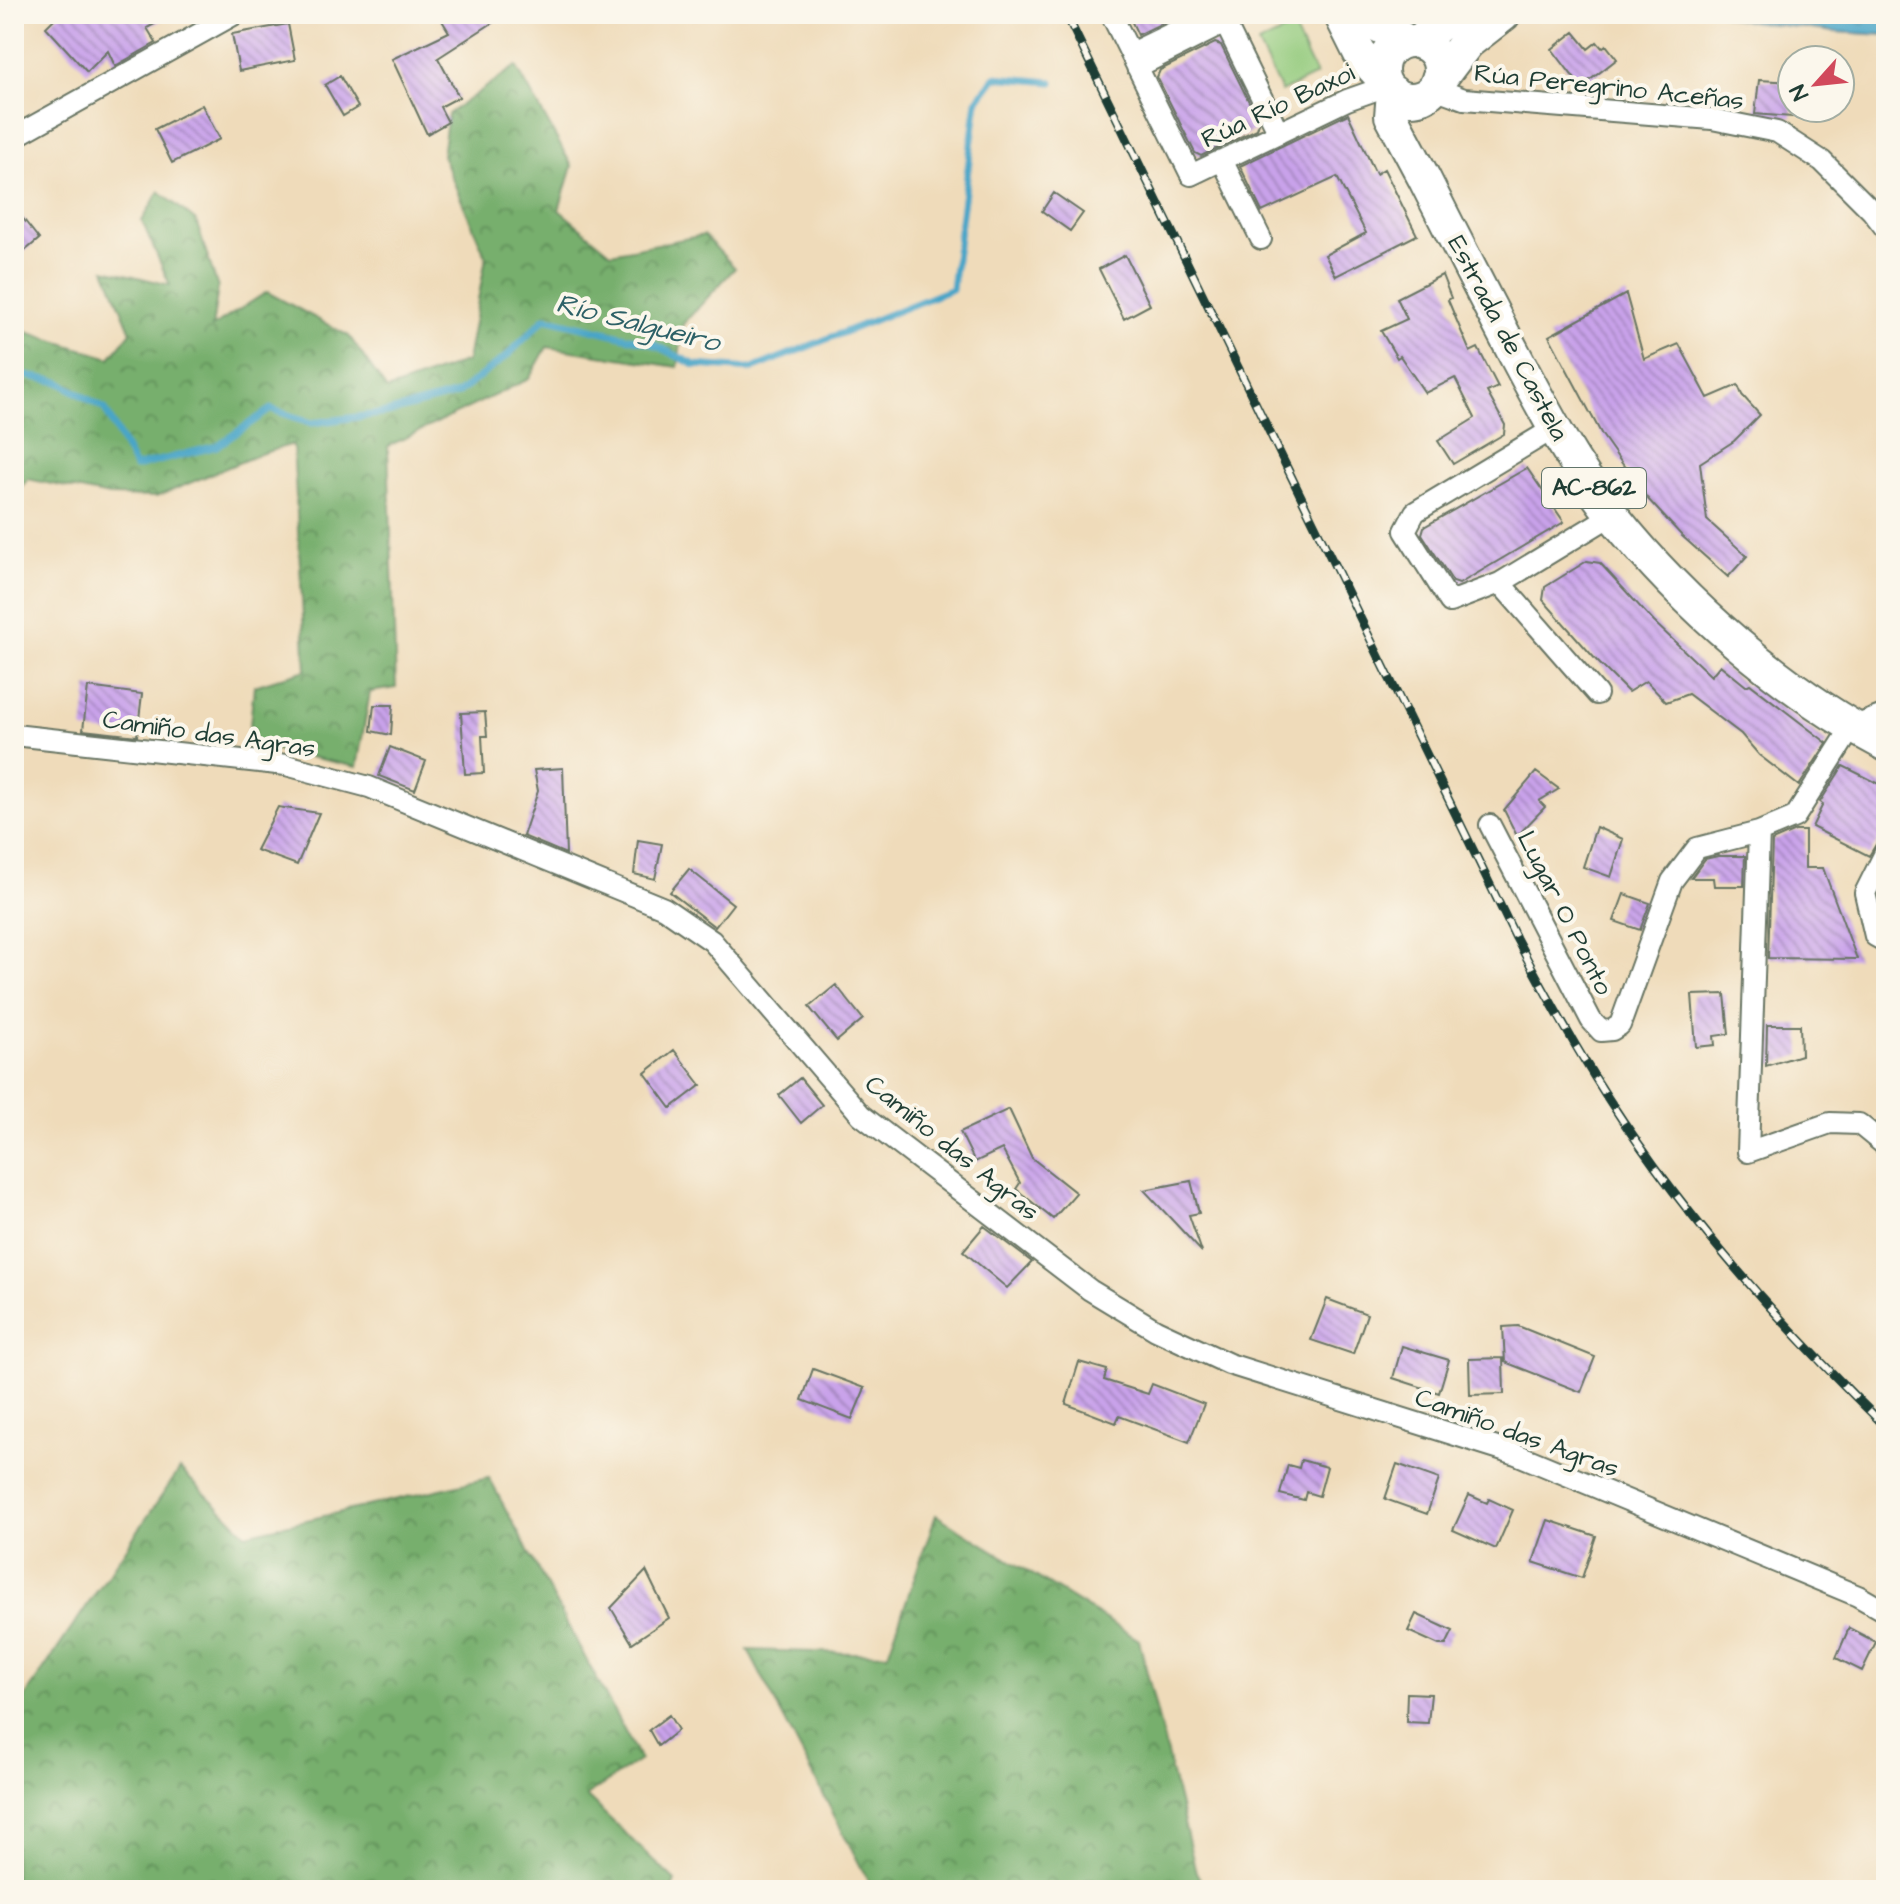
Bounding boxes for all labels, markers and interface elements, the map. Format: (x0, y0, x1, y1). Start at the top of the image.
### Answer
north arrow (1776, 44, 1856, 124)
street label: Rúa Río Baxoi (1195, 55, 1361, 157)
street label: Rúa Peregrino Aceñas (1472, 55, 1745, 121)
text: N (1782, 79, 1816, 106)
street label: Estrada de Castela (1439, 229, 1577, 447)
water label: Río Salgueiro (552, 284, 726, 364)
road number: AC-862 (1542, 468, 1646, 508)
street label: Camiño das Agras (100, 701, 318, 769)
street label: Lugar O Ponto (1506, 825, 1622, 1003)
street label: Camiño das Agras (856, 1066, 1047, 1231)
street label: Camiño das Agras (1409, 1379, 1624, 1488)

